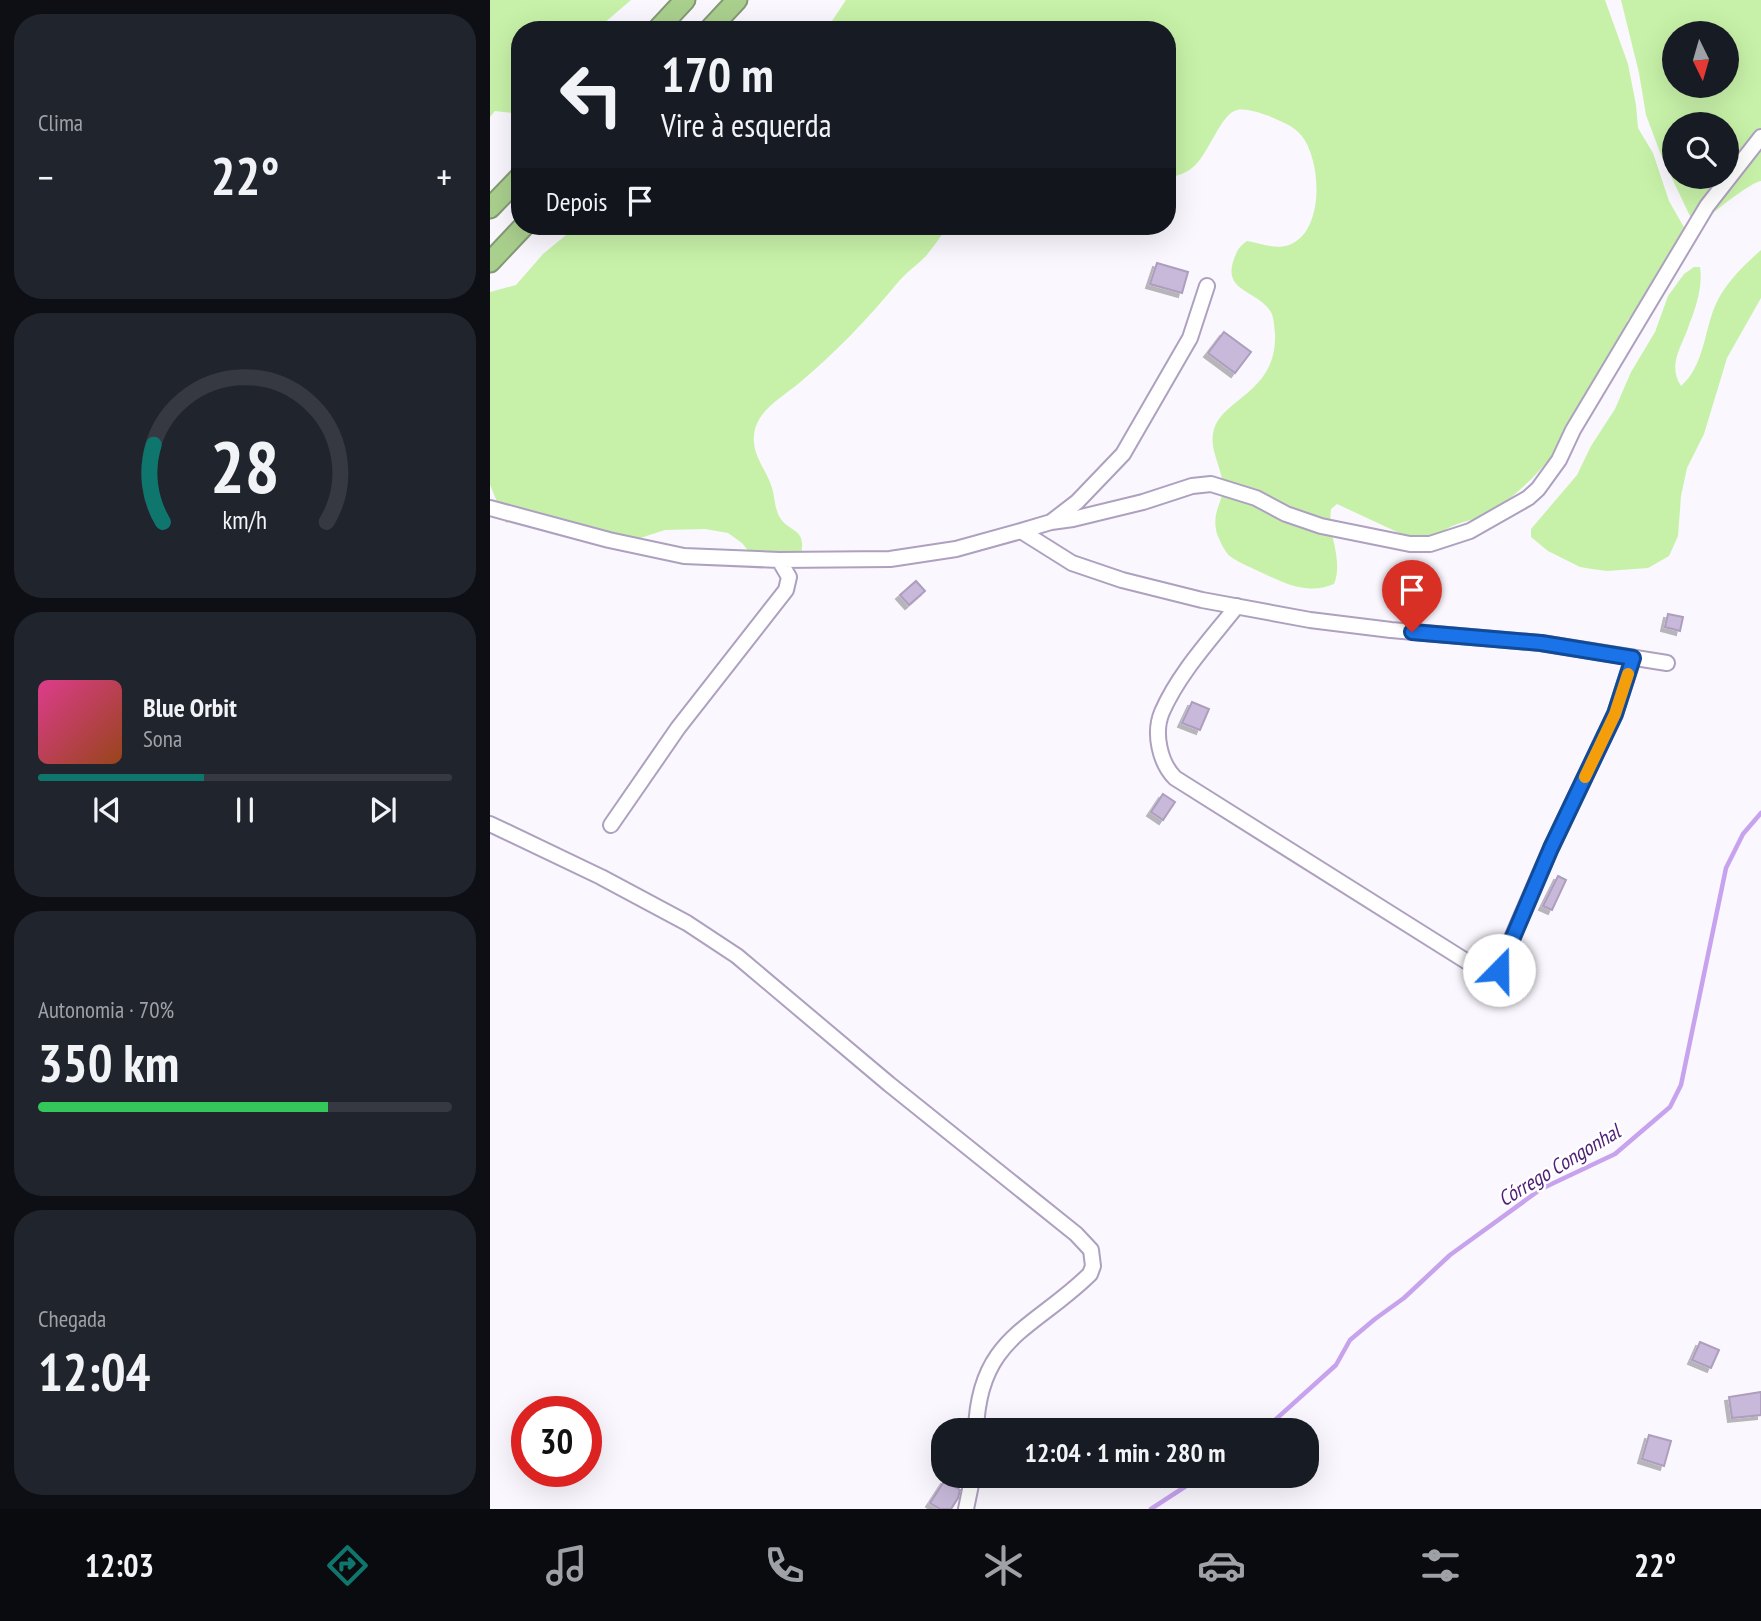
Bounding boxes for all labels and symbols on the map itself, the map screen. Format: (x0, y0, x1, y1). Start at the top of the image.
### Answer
north arrow (1662, 21, 1740, 98)
pin (1382, 560, 1442, 632)
position arrow (1462, 933, 1536, 1007)
water label: Córrego Congonhal (1493, 1117, 1627, 1212)
speed limit sign: 30 (511, 1396, 602, 1487)

